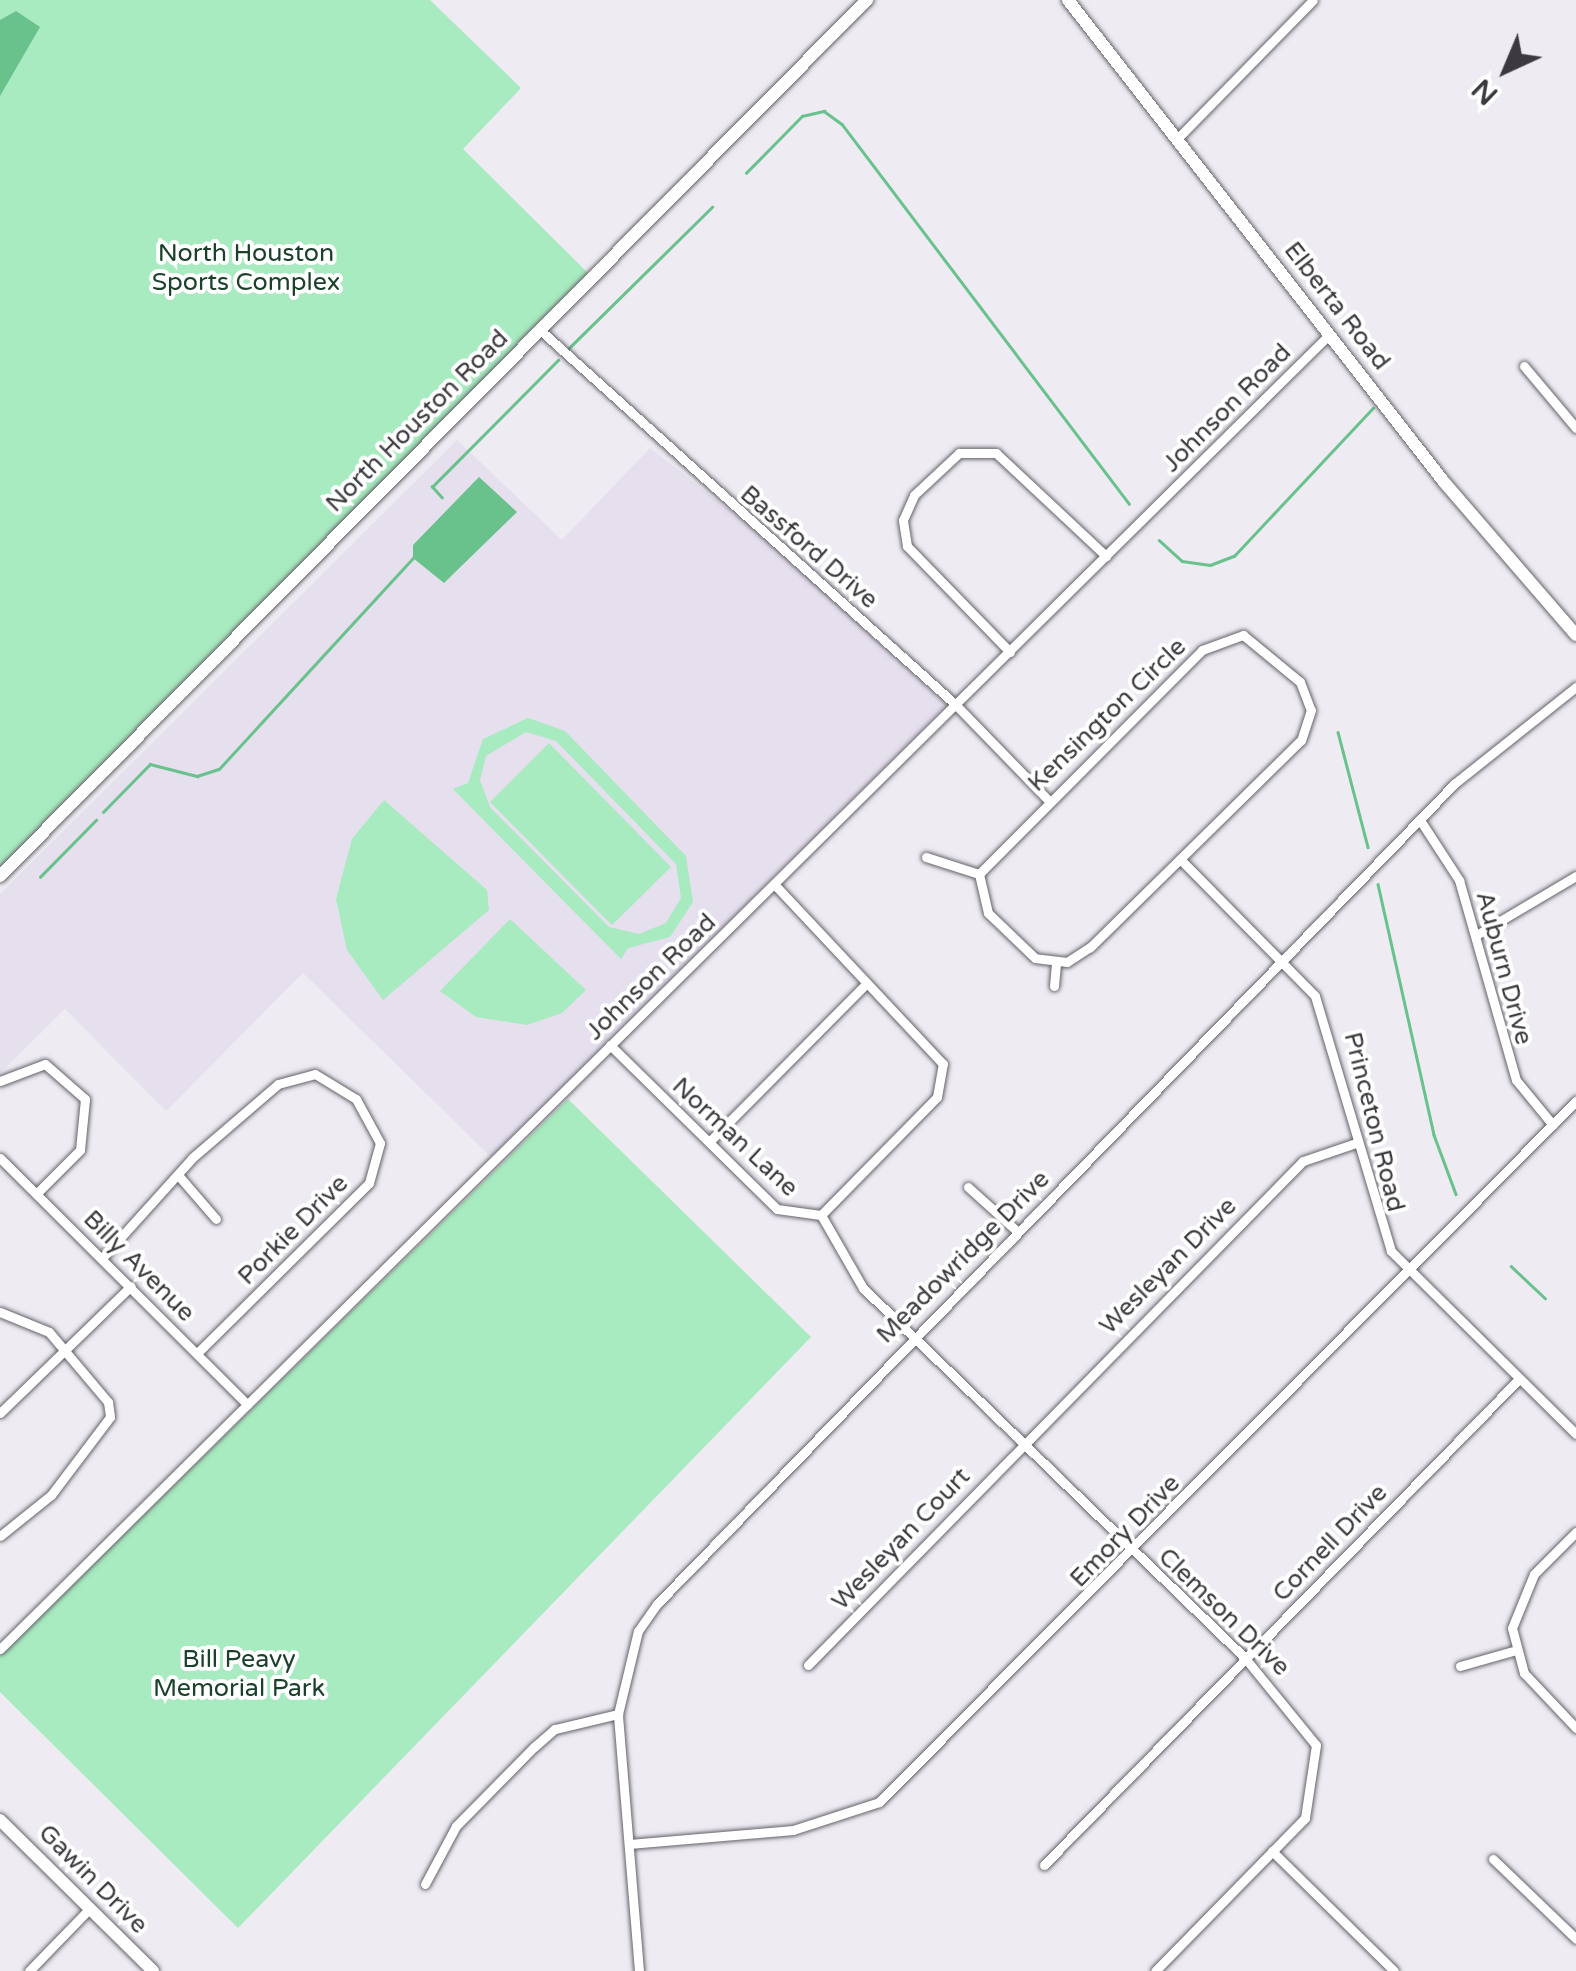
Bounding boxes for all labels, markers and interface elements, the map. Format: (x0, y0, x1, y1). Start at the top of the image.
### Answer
north arrow (1456, 20, 1556, 120)
text: N (1465, 72, 1505, 112)
street label: Elberta Road (1278, 236, 1396, 376)
park label: North Houston Sports Complex (152, 239, 340, 298)
street label: North Houston Road (320, 324, 514, 518)
street label: Johnson Road (1157, 338, 1297, 478)
street label: Bassford Drive (734, 479, 884, 615)
street label: Kensington Circle (1022, 632, 1192, 798)
street label: Auburn Drive (1469, 888, 1539, 1048)
street label: Johnson Road (580, 907, 722, 1047)
street label: Princeton Road (1337, 1029, 1411, 1215)
street label: Norman Lane (666, 1071, 804, 1203)
street label: Meadowridge Drive (870, 1164, 1056, 1350)
street label: Porkie Drive (232, 1169, 354, 1291)
street label: Wesleyan Drive (1093, 1191, 1243, 1341)
street label: Billy Avenue (77, 1204, 201, 1328)
street label: Wesleyan Court (826, 1462, 976, 1616)
street label: Emory Drive (1064, 1468, 1186, 1594)
street label: Cornell Drive (1267, 1478, 1393, 1608)
street label: Clemson Drive (1152, 1542, 1296, 1682)
park label: Bill Peavy Memorial Park (153, 1645, 325, 1704)
street label: Gawin Drive (32, 1818, 154, 1940)

